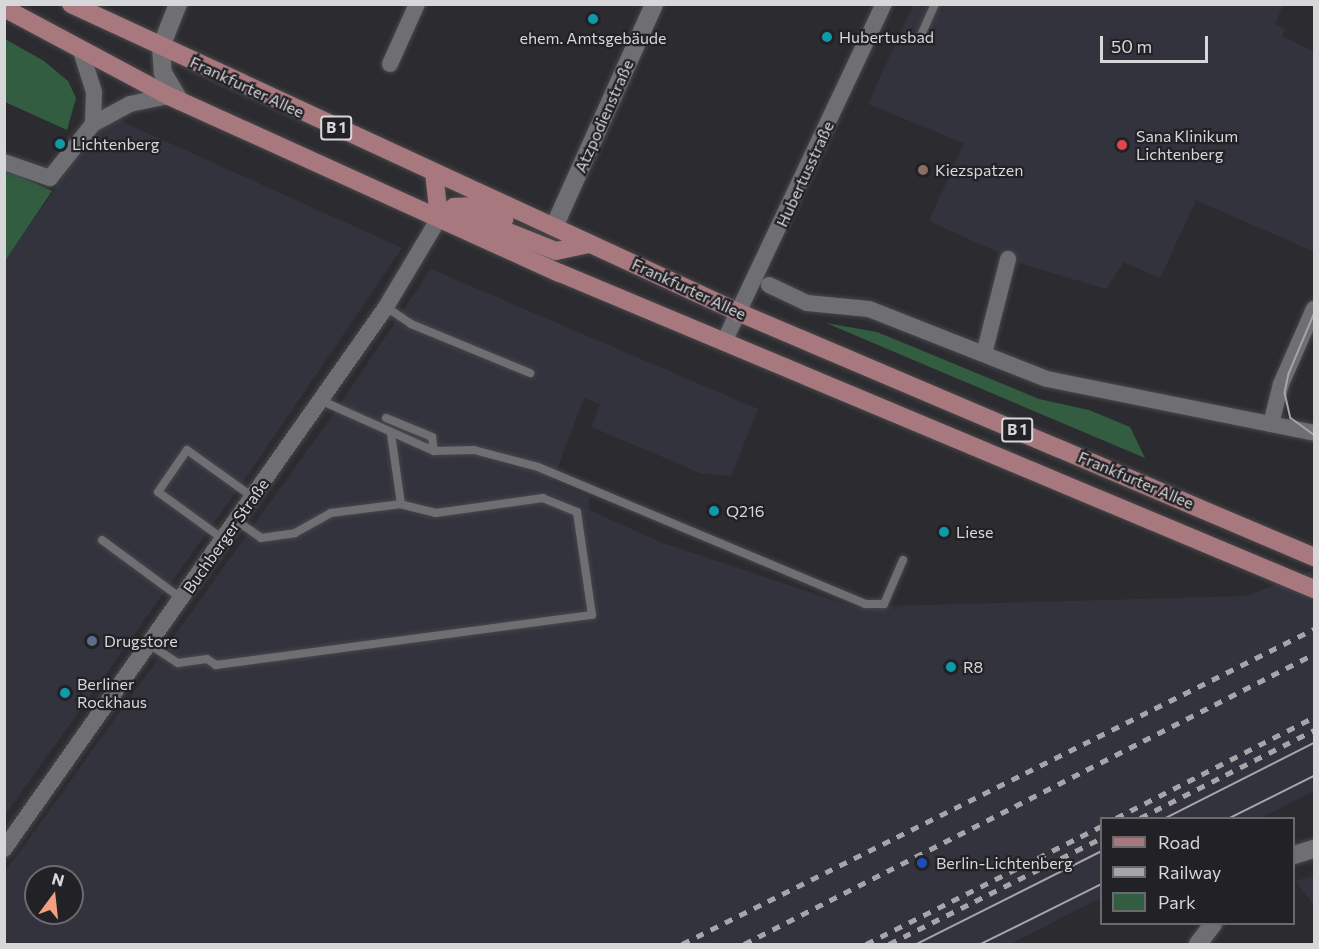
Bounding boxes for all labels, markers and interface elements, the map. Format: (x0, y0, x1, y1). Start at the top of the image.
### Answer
marker: ehem. Amtsgebäude (586, 12, 600, 26)
scale bar (1103, 24, 1211, 62)
place label: Hubertusbad (839, 27, 934, 47)
place label: ehem. Amtsgebäude (519, 28, 667, 48)
marker: Hubertusbad (820, 30, 834, 44)
text: 50 m (1111, 35, 1152, 57)
street label: Frankfurter Allee (187, 52, 307, 122)
street label: Atzpodienstraße (571, 57, 637, 175)
road number: B 1 (320, 116, 352, 140)
street label: Hubertusstraße (772, 118, 838, 230)
place label: Sana Klinikum Lichtenberg (1136, 126, 1238, 164)
place label: Lichtenberg (72, 134, 159, 154)
marker: Sana Klinikum Lichtenberg (1113, 136, 1131, 154)
marker: Lichtenberg (53, 137, 67, 151)
place label: Kiezspatzen (935, 160, 1023, 180)
marker: Kiezspatzen (916, 163, 930, 177)
street label: Frankfurter Allee (629, 254, 749, 324)
road number: B 1 (1000, 418, 1034, 442)
street label: Frankfurter Allee (1075, 447, 1197, 513)
street label: Buchberger Straße (179, 475, 273, 597)
place label: Q216 (726, 501, 764, 521)
marker: Q216 (707, 504, 721, 518)
place label: Liese (956, 522, 993, 542)
marker: Liese (937, 525, 951, 539)
place label: Drugstore (104, 631, 178, 651)
marker: Drugstore (85, 634, 99, 648)
place label: R8 (963, 657, 983, 677)
marker: R8 (944, 660, 958, 674)
place label: Berliner Rockhaus (77, 674, 147, 712)
marker: Berliner Rockhaus (58, 686, 72, 700)
legend (1100, 817, 1295, 925)
text: Road (1158, 831, 1200, 853)
place label: Berlin-Lichtenberg (936, 853, 1073, 873)
marker: Berlin-Lichtenberg (913, 854, 931, 872)
text: Railway (1158, 861, 1221, 883)
north arrow (24, 865, 84, 925)
text: N (50, 868, 67, 890)
text: Park (1158, 891, 1196, 913)

